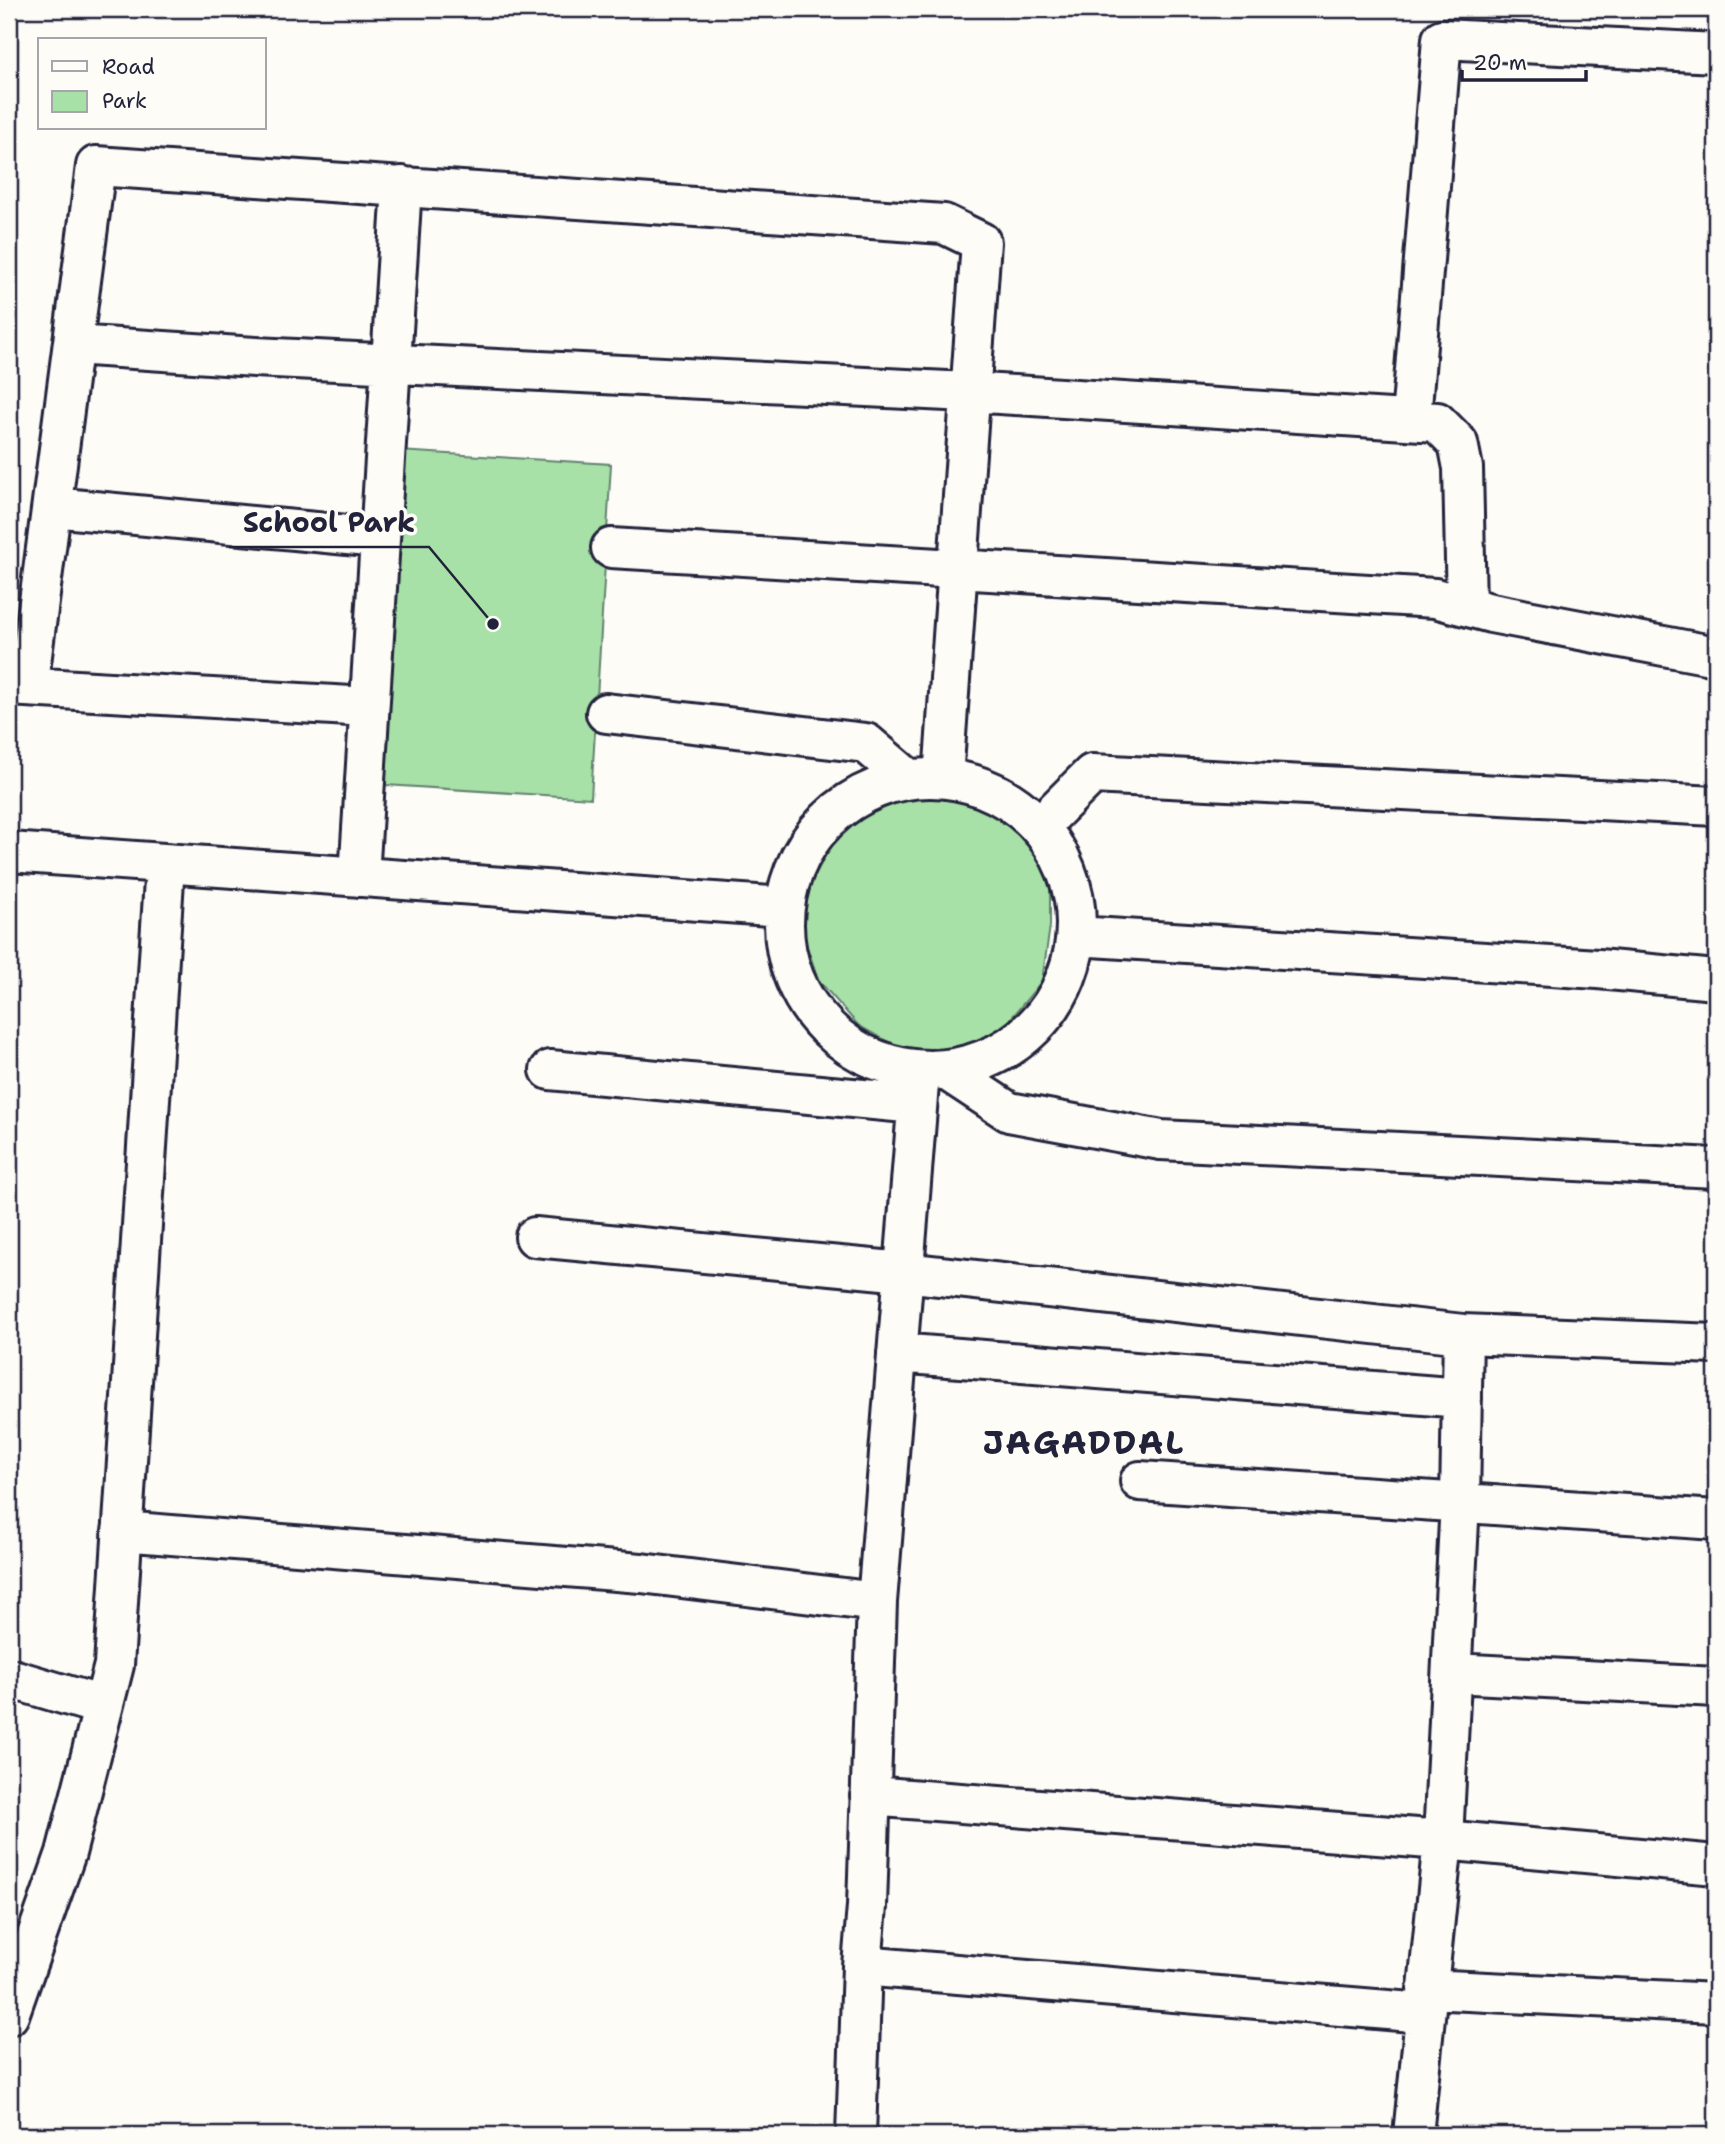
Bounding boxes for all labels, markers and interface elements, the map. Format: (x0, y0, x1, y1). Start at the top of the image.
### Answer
legend (38, 38, 266, 130)
scale bar (1462, 38, 1587, 82)
text: 20 m (1473, 49, 1527, 77)
text: Road (102, 53, 155, 81)
text: Park (102, 87, 147, 115)
callout: School Park (229, 498, 429, 547)
text: School Park (243, 503, 415, 541)
district label: JAGADDAL (983, 1420, 1185, 1465)

